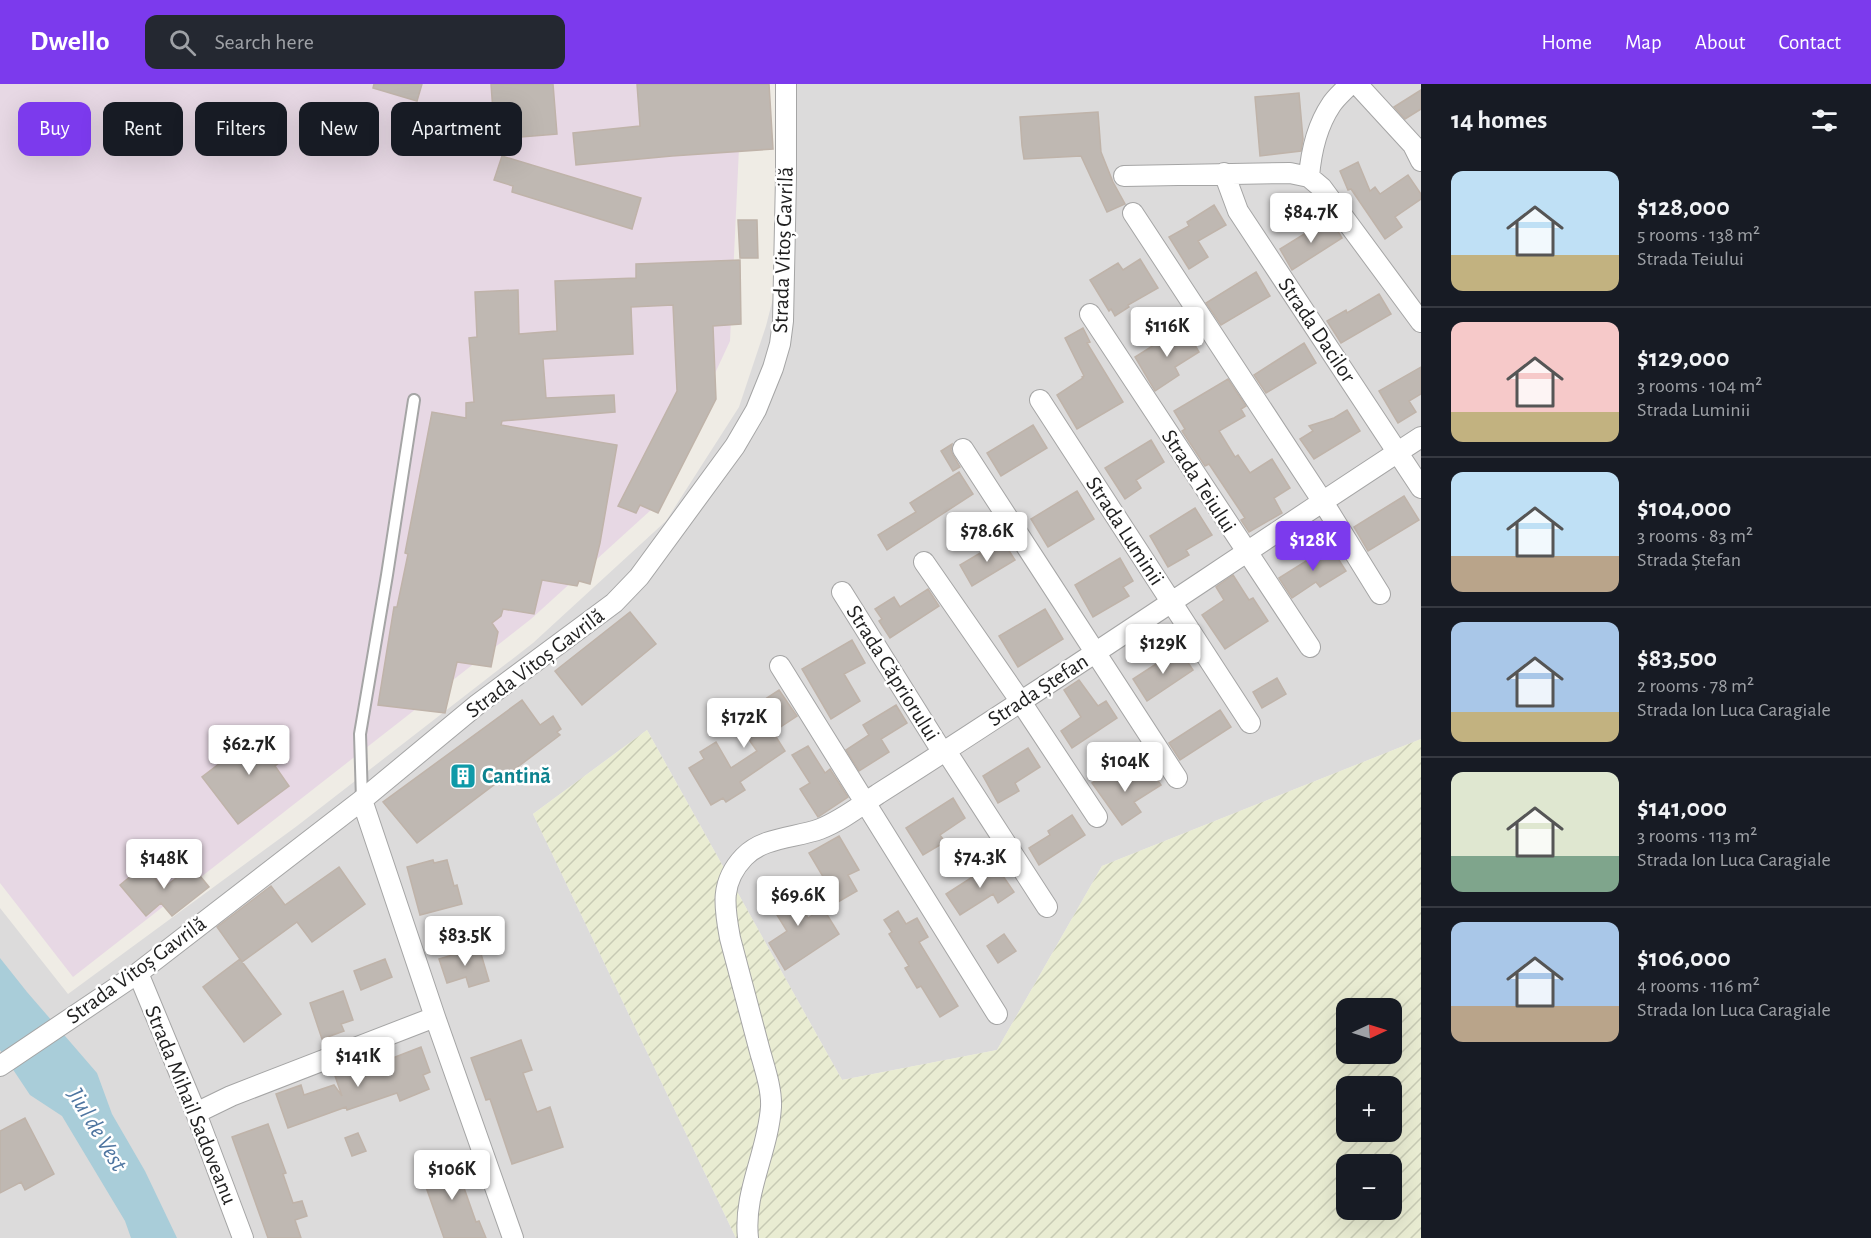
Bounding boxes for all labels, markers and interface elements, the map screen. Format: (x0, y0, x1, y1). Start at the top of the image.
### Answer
search box (145, 15, 565, 69)
icon: search (166, 26, 199, 59)
text: Dwello (30, 28, 109, 56)
text: Search here (214, 31, 314, 53)
text: Home (1541, 32, 1592, 53)
text: Map (1625, 32, 1662, 53)
text: About (1695, 32, 1745, 53)
text: Contact (1778, 32, 1841, 53)
chip: Buy (18, 102, 91, 156)
chip: Rent (103, 102, 183, 156)
chip: Filters (195, 102, 287, 156)
chip: New (299, 102, 379, 156)
chip: Apartment (391, 102, 522, 156)
icon: filters (1808, 104, 1841, 137)
text: 14 homes (1451, 107, 1547, 133)
street label: Strada Vitoș Gavrilă (769, 166, 799, 334)
pin: $84.7K (1262, 193, 1360, 244)
text: $128,000 (1637, 194, 1730, 220)
icon: home (1499, 195, 1571, 267)
text: $84.7K (1284, 202, 1338, 222)
text: 5 rooms · 138 m² (1637, 225, 1760, 245)
text: Strada Teiului (1637, 249, 1744, 269)
street label: Strada Dacilor (1274, 274, 1360, 386)
pin: $116K (1125, 307, 1209, 358)
text: $116K (1145, 316, 1189, 336)
text: $129,000 (1637, 345, 1729, 371)
icon: home (1499, 346, 1571, 418)
text: 3 rooms · 104 m² (1637, 376, 1762, 396)
text: Strada Luminii (1637, 400, 1750, 420)
street label: Strada Teiului (1158, 426, 1240, 536)
street label: Strada Luminii (1082, 473, 1168, 589)
text: $104,000 (1637, 495, 1731, 521)
icon: home (1499, 496, 1571, 568)
pin: $78.6K (938, 512, 1036, 563)
text: $78.6K (960, 521, 1014, 541)
pin: $128K (1271, 521, 1355, 572)
text: 3 rooms · 83 m² (1637, 526, 1753, 546)
text: $128K (1289, 530, 1337, 550)
text: Strada Ștefan (1637, 550, 1741, 570)
street label: Strada Căpriorului (842, 601, 944, 745)
street label: Strada Vitoș Gavrilă (462, 604, 609, 724)
pin: $129K (1121, 624, 1205, 675)
text: $129K (1140, 633, 1186, 653)
text: $83,500 (1637, 645, 1717, 671)
icon: home (1499, 646, 1571, 718)
street label: Strada Ștefan (984, 650, 1093, 732)
text: 2 rooms · 78 m² (1637, 676, 1754, 696)
pin: $172K (702, 698, 786, 749)
text: Strada Ion Luca Caragiale (1637, 700, 1831, 720)
text: $172K (721, 707, 767, 727)
pin: $62.7K (200, 725, 298, 776)
text: $62.7K (223, 734, 275, 754)
pin: $104K (1083, 742, 1167, 793)
text: $104K (1101, 751, 1149, 771)
building icon: Cantină (448, 761, 478, 791)
place label: Cantină (482, 765, 551, 787)
text: $141,000 (1637, 795, 1727, 821)
icon: home (1499, 796, 1571, 868)
text: 3 rooms · 113 m² (1637, 826, 1757, 846)
pin: $74.3K (931, 838, 1029, 889)
pin: $148K (122, 839, 206, 890)
text: $74.3K (954, 847, 1006, 867)
text: $148K (140, 848, 188, 868)
text: Strada Ion Luca Caragiale (1637, 850, 1831, 870)
pin: $69.6K (749, 876, 847, 927)
text: $69.6K (771, 885, 825, 905)
street label: Strada Vitoș Gavrilă (62, 912, 211, 1030)
pin: $83.5K (416, 916, 514, 967)
text: $83.5K (439, 925, 491, 945)
text: $106,000 (1637, 945, 1731, 971)
icon: home (1499, 946, 1571, 1018)
text: 4 rooms · 116 m² (1637, 976, 1760, 996)
north arrow (1336, 998, 1402, 1064)
map controls (1336, 998, 1402, 1220)
text: Strada Ion Luca Caragiale (1637, 1000, 1831, 1020)
street label: Strada Mihail Sadoveanu (141, 1003, 241, 1207)
pin: $141K (316, 1037, 400, 1088)
text: $141K (335, 1046, 381, 1066)
button: + (1336, 1076, 1402, 1142)
water label: Jiul de Vest (62, 1083, 131, 1176)
pin: $106K (410, 1150, 494, 1201)
button: − (1336, 1154, 1402, 1220)
text: $106K (428, 1159, 476, 1179)

